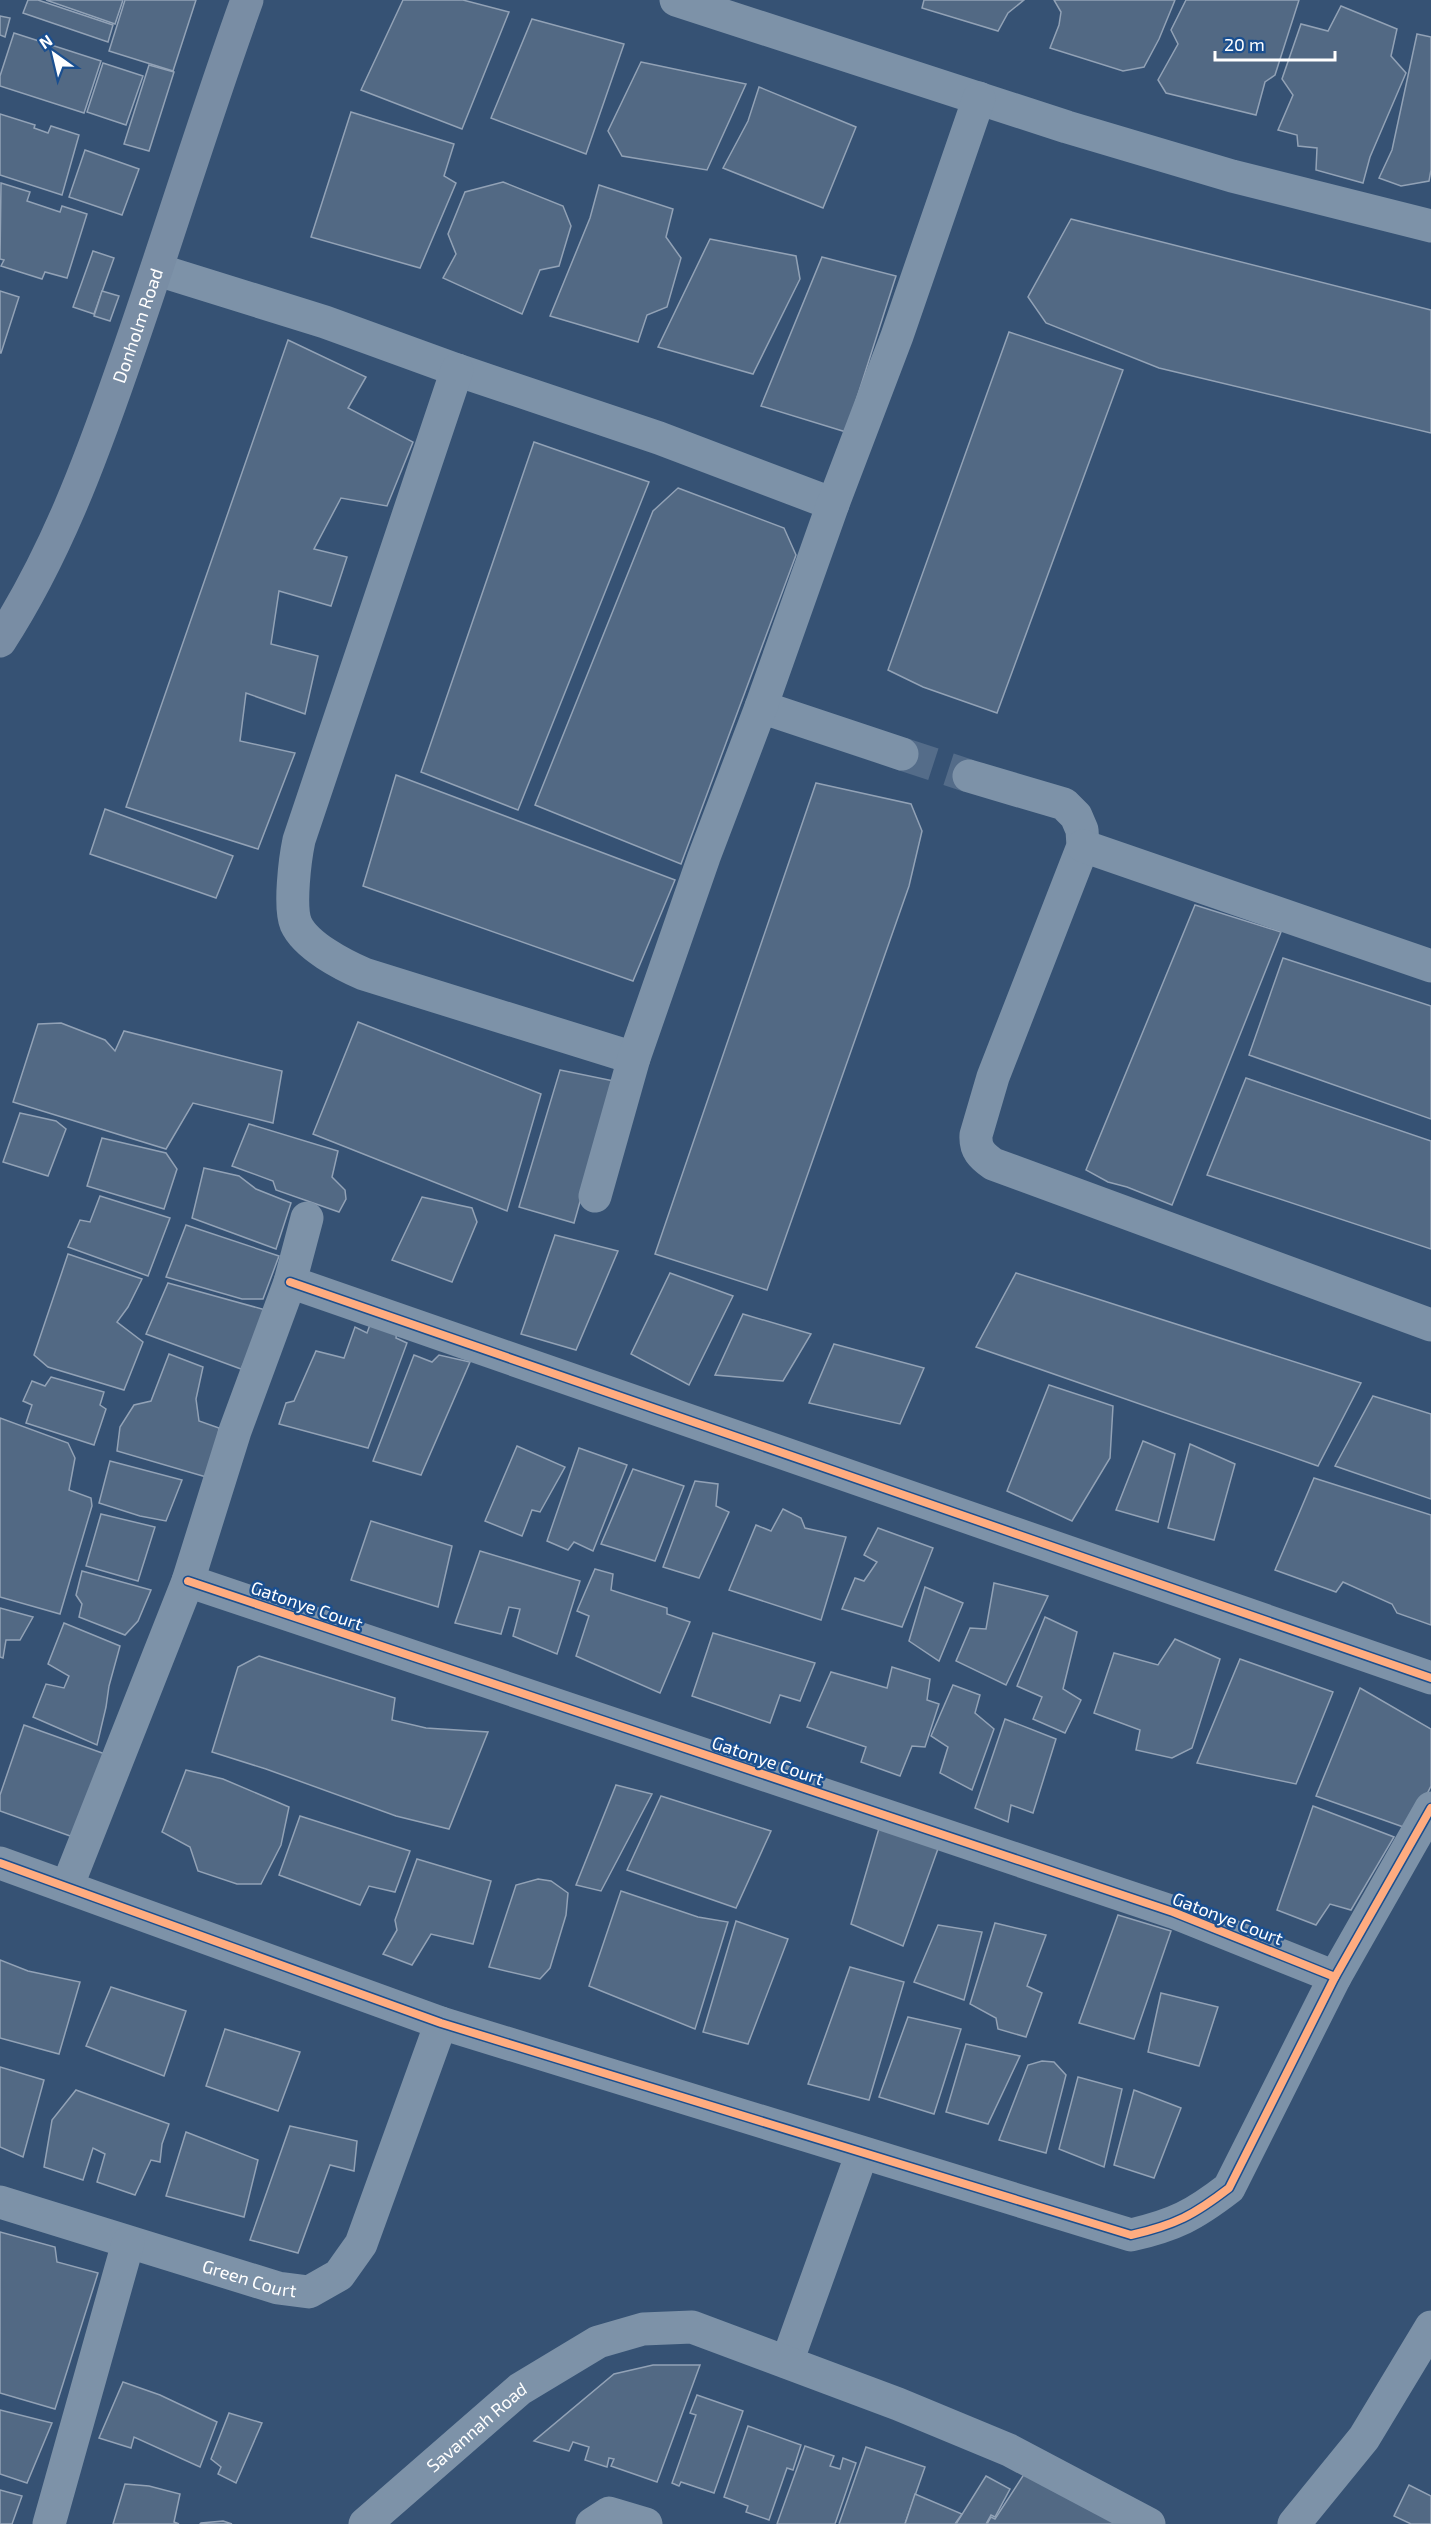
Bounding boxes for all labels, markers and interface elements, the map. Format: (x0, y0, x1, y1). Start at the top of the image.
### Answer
north arrow (24, 24, 84, 84)
scale bar (1215, 24, 1335, 62)
text: N (35, 30, 55, 52)
text: 20 m (1224, 33, 1265, 55)
street label: Donholm Road (107, 265, 167, 386)
street label: Gatonye Court (248, 1576, 366, 1634)
street label: Gatonye Court (709, 1731, 827, 1789)
street label: Gatonye Court (1170, 1887, 1287, 1949)
street label: Green Court (200, 2254, 298, 2301)
street label: Savannah Road (422, 2377, 530, 2477)

